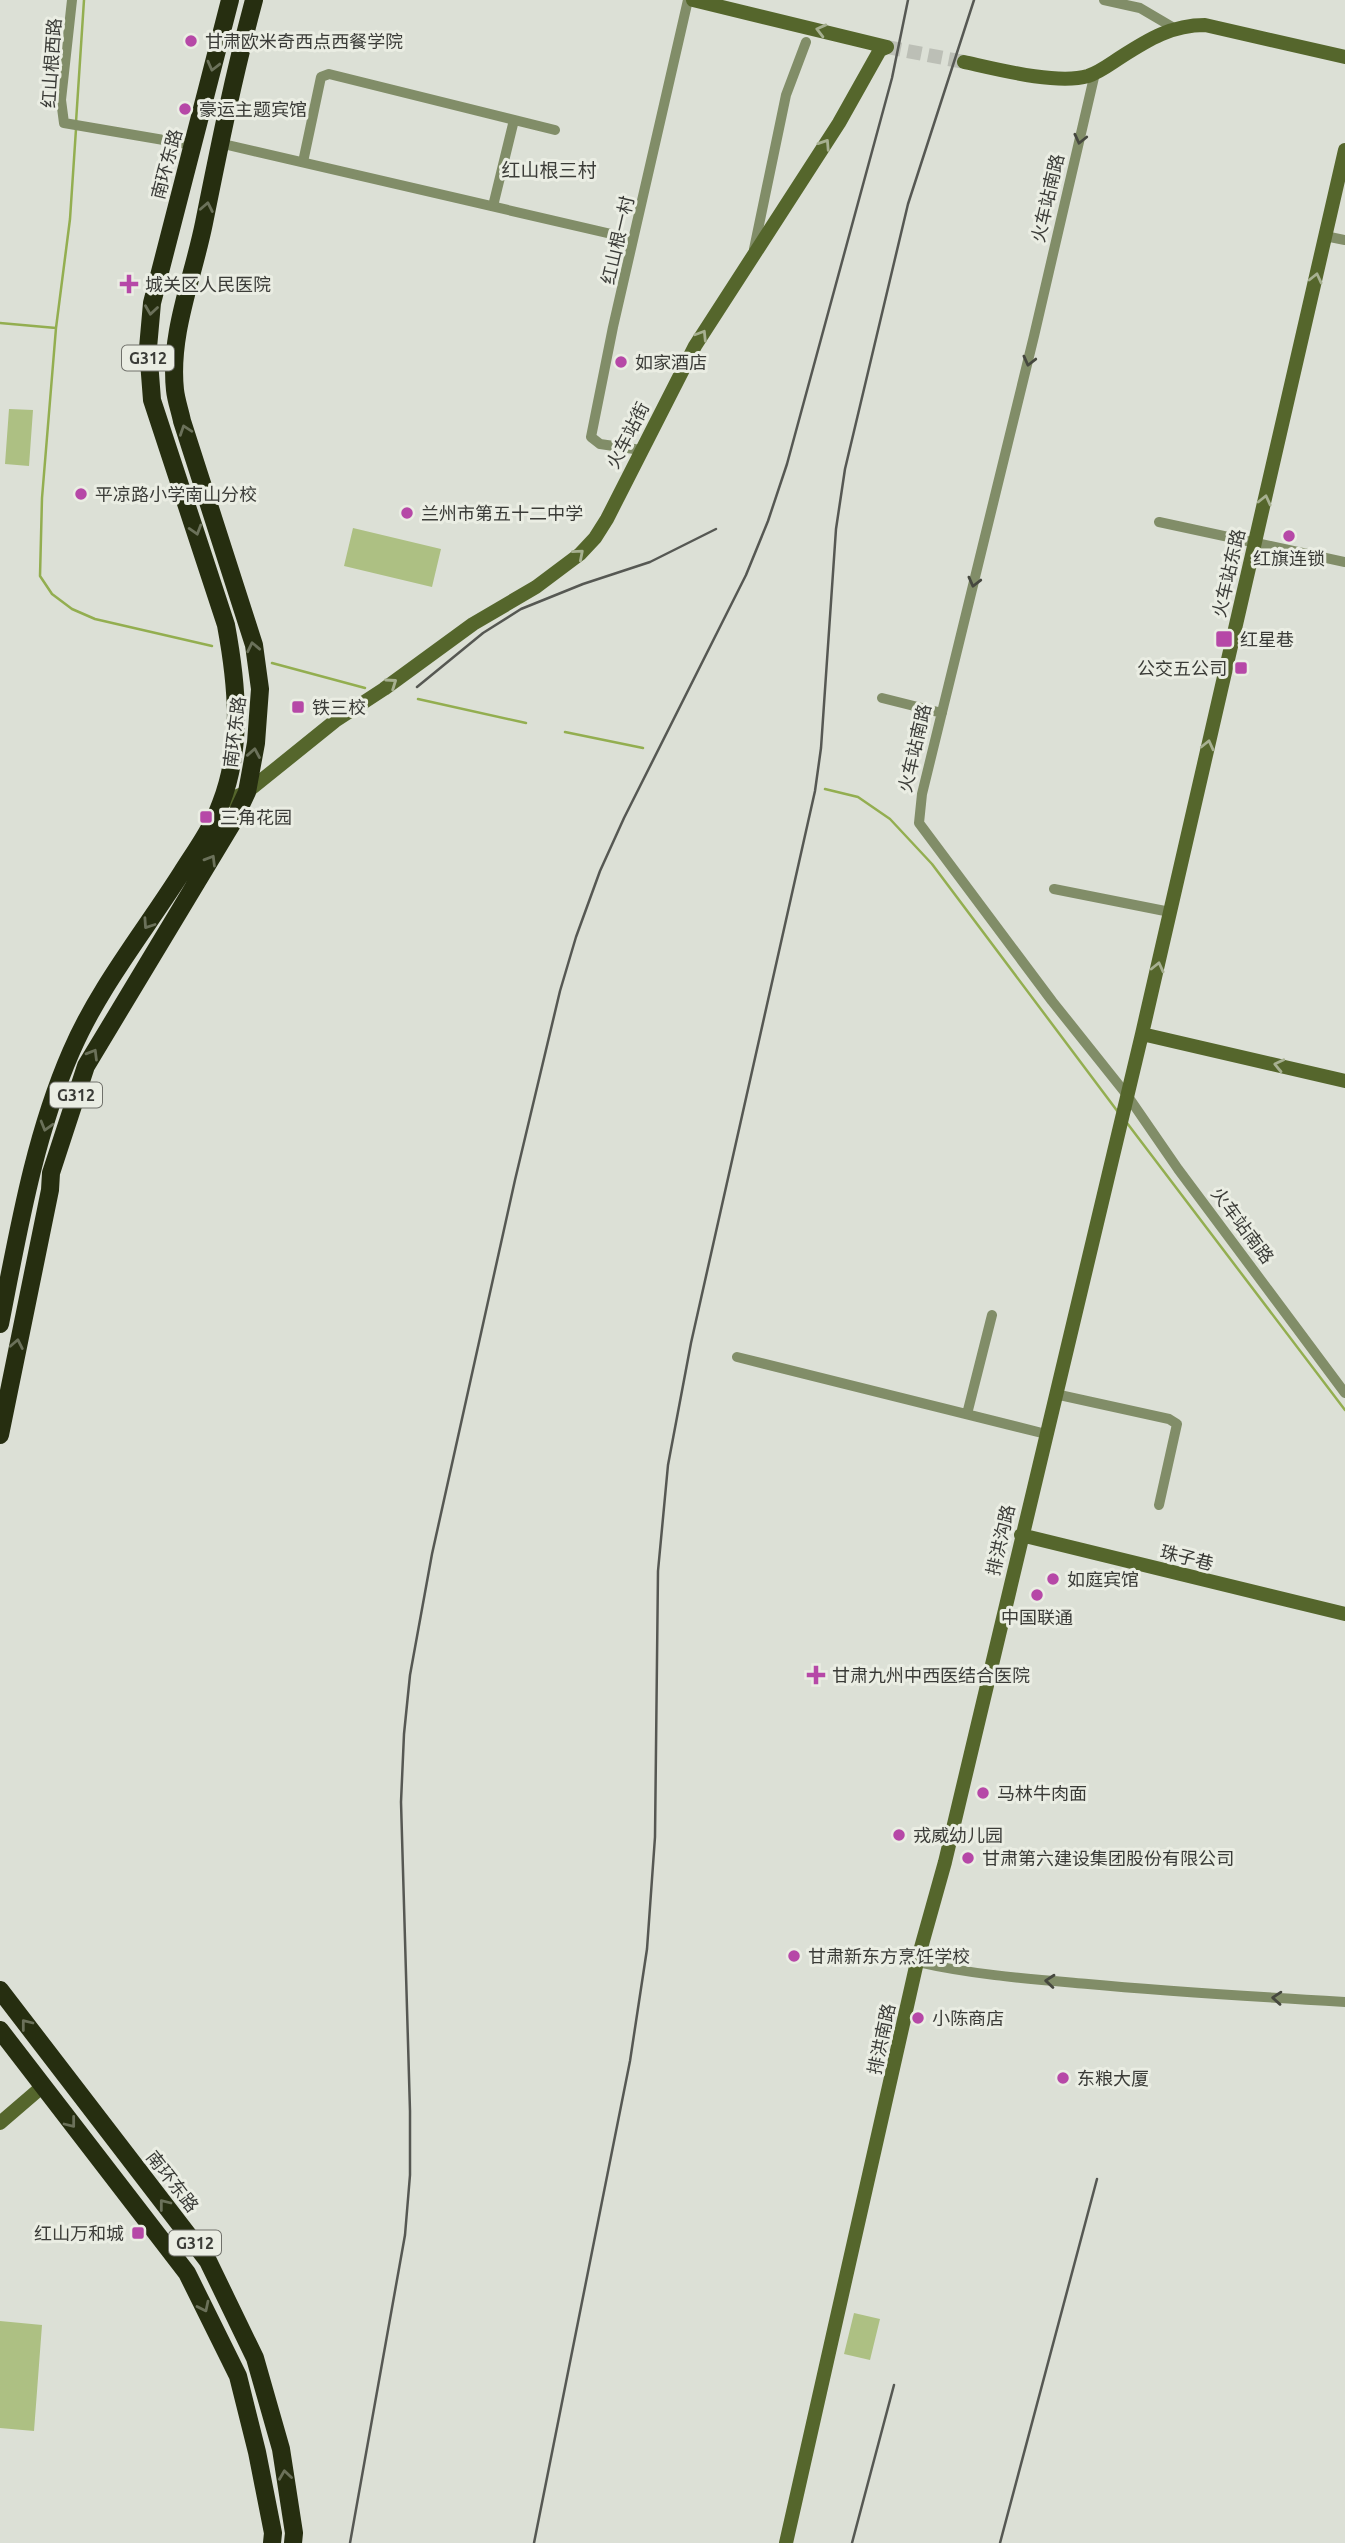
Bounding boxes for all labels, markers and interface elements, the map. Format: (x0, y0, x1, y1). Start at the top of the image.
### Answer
street label: 红山根西路 (38, 17, 64, 109)
one-way arrow (815, 24, 827, 38)
place label: 甘肃欧米奇西点西餐学院 (205, 31, 403, 51)
marker: 甘肃欧米奇西点西餐学院 (183, 33, 199, 49)
one-way arrow (207, 60, 221, 72)
place label: 豪运主题宾馆 (199, 99, 307, 119)
marker: 豪运主题宾馆 (177, 101, 193, 117)
street label: 南环东路 (147, 127, 185, 201)
one-way arrow (1074, 133, 1088, 145)
one-way arrow (817, 139, 830, 152)
street label: 火车站南路 (1027, 152, 1067, 244)
district label: 红山根三村 (501, 159, 597, 181)
street label: 红山根一村 (597, 194, 637, 286)
one-way arrow (199, 201, 214, 213)
one-way arrow (1307, 272, 1322, 284)
marker: 城关区人民医院 (119, 274, 139, 294)
place label: 城关区人民医院 (145, 274, 271, 294)
one-way arrow (144, 305, 159, 316)
one-way arrow (693, 330, 706, 343)
road number: G312 (122, 346, 174, 370)
place label: 如家酒店 (635, 352, 707, 372)
marker: 如家酒店 (613, 354, 629, 370)
one-way arrow (1022, 355, 1037, 367)
street label: 火车站街 (602, 398, 652, 472)
one-way arrow (179, 424, 193, 436)
place label: 平凉路小学南山分校 (95, 484, 257, 504)
marker: 平凉路小学南山分校 (73, 486, 89, 502)
one-way arrow (1256, 494, 1271, 506)
place label: 兰州市第五十二中学 (421, 503, 583, 523)
marker: 兰州市第五十二中学 (399, 505, 415, 521)
one-way arrow (187, 524, 202, 536)
street label: 火车站东路 (1208, 527, 1248, 619)
marker: 红旗连锁 (1281, 528, 1297, 544)
place label: 红旗连锁 (1253, 548, 1325, 568)
one-way arrow (570, 550, 583, 562)
one-way arrow (968, 575, 982, 587)
marker: 红星巷 (1214, 629, 1234, 649)
place label: 红星巷 (1240, 629, 1294, 649)
one-way arrow (247, 641, 261, 653)
place label: 公交五公司 (1137, 658, 1227, 678)
marker: 公交五公司 (1233, 660, 1249, 676)
one-way arrow (384, 679, 397, 691)
street label: 南环东路 (220, 695, 248, 769)
place label: 铁三校 (312, 697, 366, 717)
marker: 铁三校 (290, 699, 306, 715)
street label: 火车站南路 (894, 702, 934, 794)
one-way arrow (1200, 740, 1215, 752)
one-way arrow (246, 747, 261, 759)
place label: 三角花园 (220, 807, 292, 827)
marker: 三角花园 (198, 809, 214, 825)
one-way arrow (202, 854, 215, 867)
one-way arrow (144, 916, 156, 929)
one-way arrow (1149, 961, 1164, 973)
one-way arrow (85, 1049, 98, 1062)
one-way arrow (1273, 1059, 1285, 1074)
road number: G312 (50, 1082, 102, 1107)
one-way arrow (39, 1119, 54, 1131)
street label: 火车站南路 (1208, 1183, 1278, 1267)
one-way arrow (9, 1338, 24, 1350)
street label: 排洪沟路 (982, 1503, 1018, 1577)
street label: 珠子巷 (1158, 1541, 1216, 1573)
place label: 如庭宾馆 (1067, 1569, 1139, 1589)
marker: 如庭宾馆 (1045, 1571, 1061, 1587)
marker: 中国联通 (1029, 1587, 1045, 1603)
place label: 中国联通 (1001, 1607, 1073, 1627)
marker: 甘肃九州中西医结合医院 (806, 1665, 826, 1685)
place label: 甘肃九州中西医结合医院 (832, 1665, 1030, 1685)
place label: 马林牛肉面 (997, 1783, 1087, 1803)
marker: 马林牛肉面 (975, 1785, 991, 1801)
place label: 戎威幼儿园 (913, 1825, 1003, 1845)
marker: 戎威幼儿园 (891, 1827, 907, 1843)
place label: 甘肃第六建设集团股份有限公司 (982, 1848, 1234, 1868)
marker: 甘肃第六建设集团股份有限公司 (960, 1850, 976, 1866)
place label: 甘肃新东方烹饪学校 (808, 1946, 970, 1966)
marker: 甘肃新东方烹饪学校 (786, 1948, 802, 1964)
one-way arrow (1044, 1973, 1056, 1988)
one-way arrow (1271, 1991, 1282, 2006)
street label: 排洪南路 (864, 2002, 898, 2076)
place label: 小陈商店 (932, 2008, 1004, 2028)
marker: 小陈商店 (910, 2010, 926, 2026)
one-way arrow (21, 2019, 34, 2031)
place label: 东粮大厦 (1077, 2068, 1149, 2088)
marker: 东粮大厦 (1055, 2070, 1071, 2086)
one-way arrow (63, 2115, 76, 2127)
street label: 南环东路 (143, 2146, 203, 2216)
one-way arrow (160, 2199, 173, 2212)
place label: 红山万和城 (34, 2223, 124, 2243)
marker: 红山万和城 (130, 2225, 146, 2241)
road number: G312 (169, 2230, 221, 2256)
one-way arrow (195, 2300, 209, 2312)
one-way arrow (278, 2470, 293, 2481)

